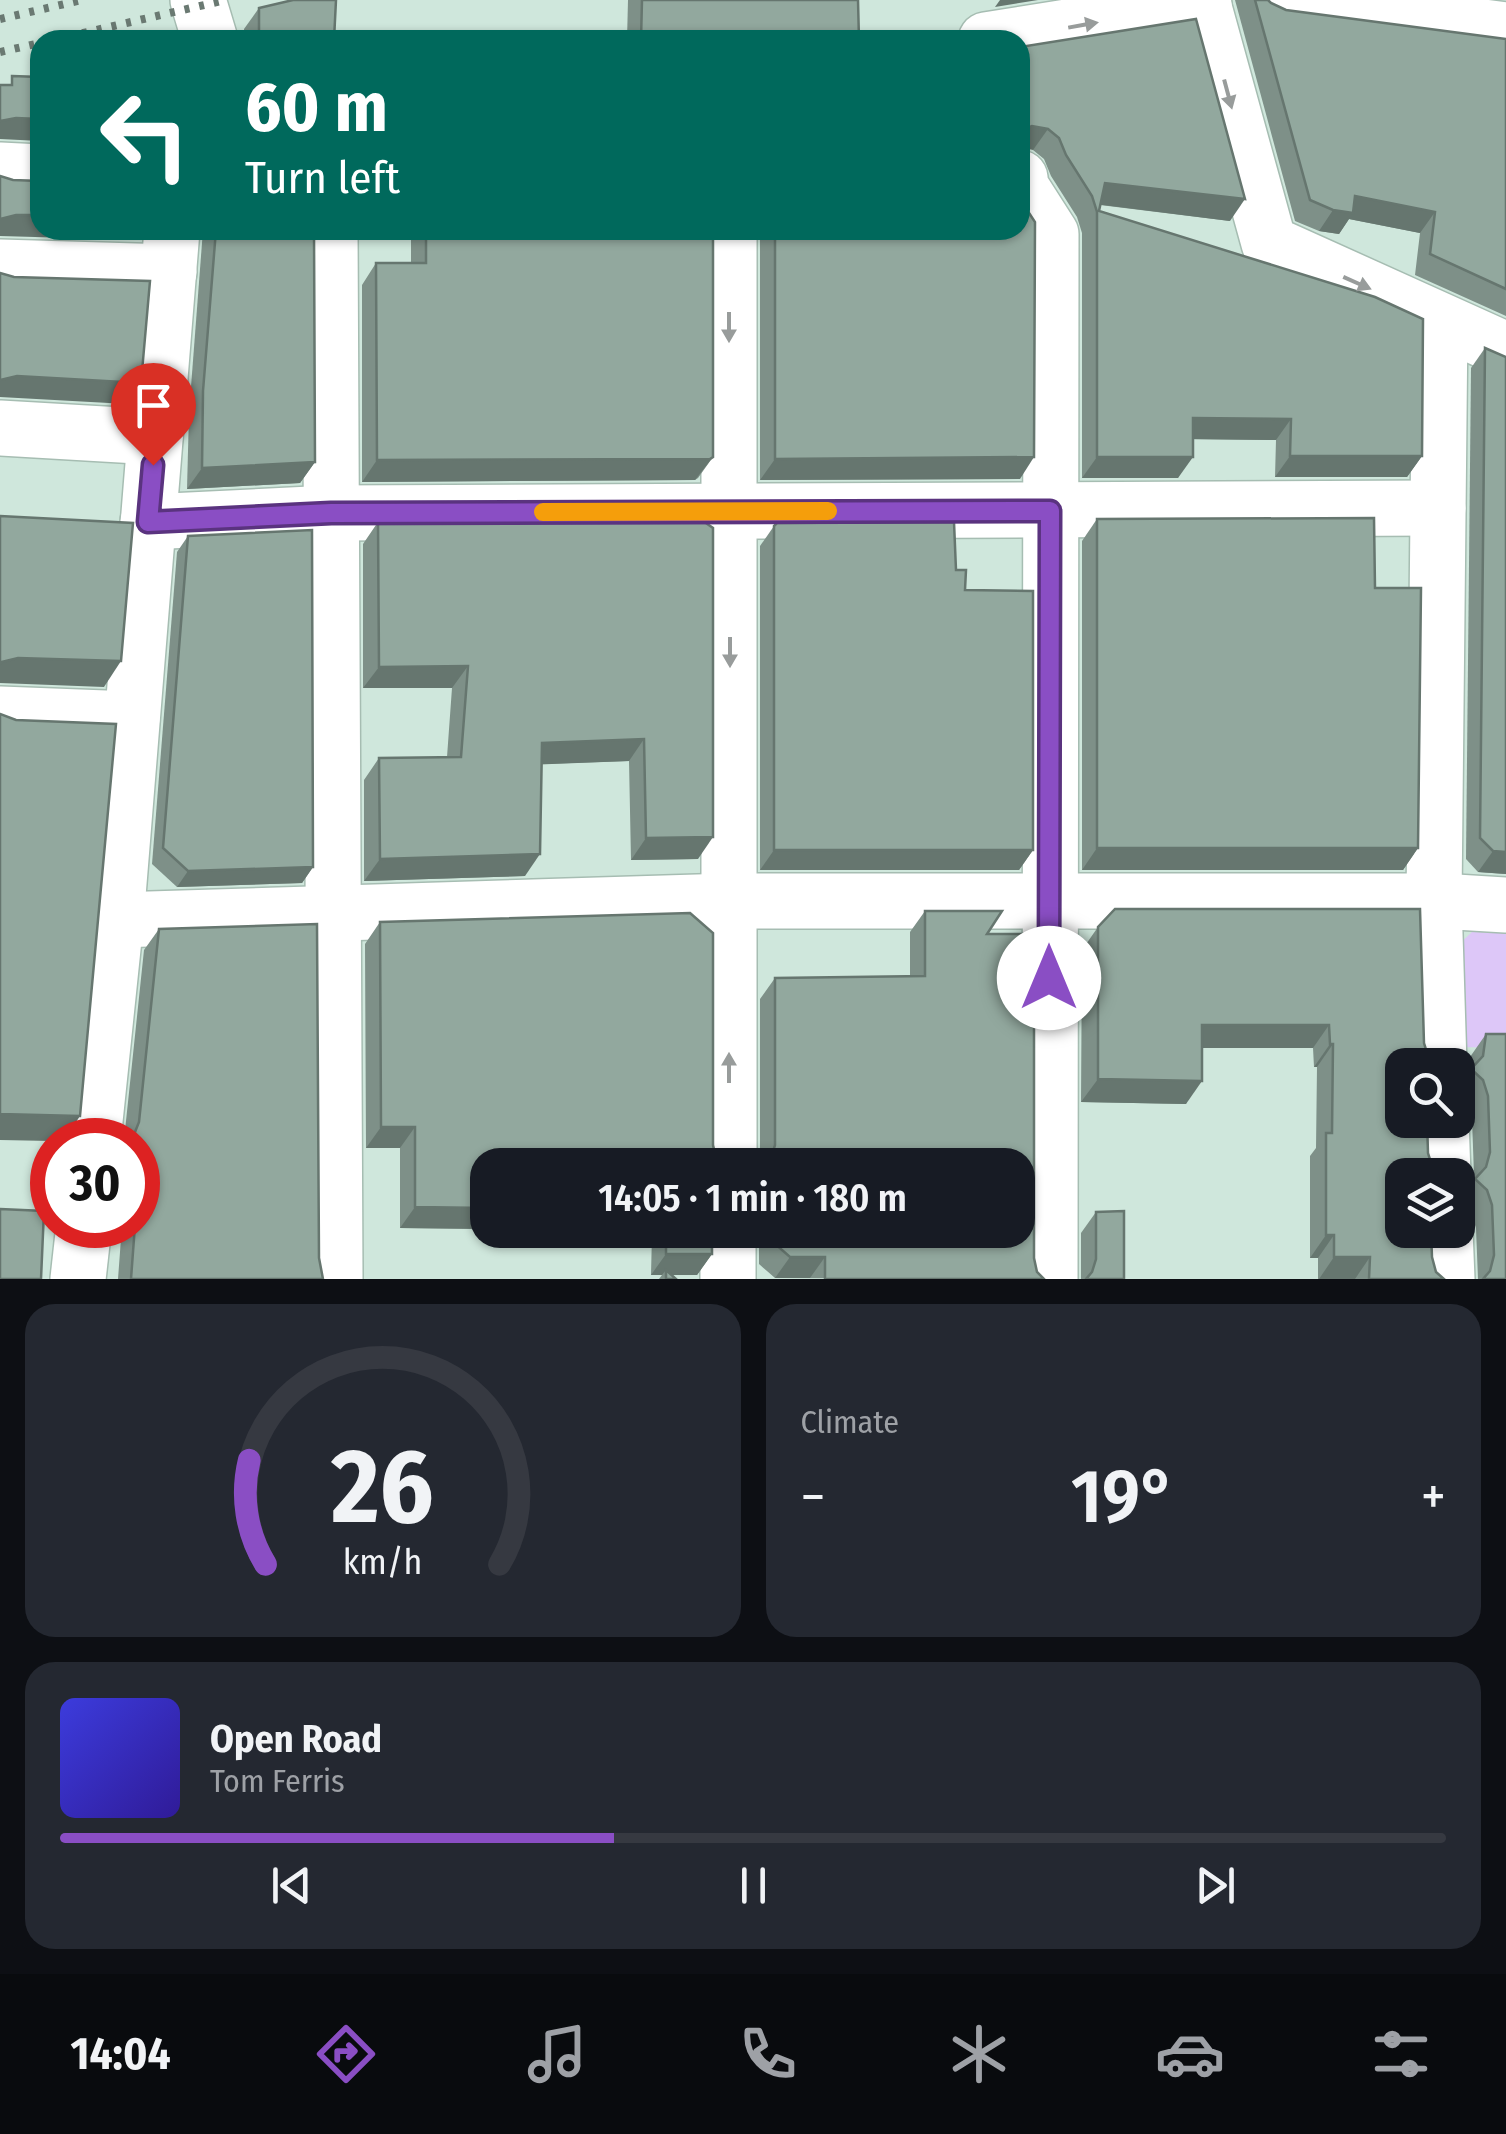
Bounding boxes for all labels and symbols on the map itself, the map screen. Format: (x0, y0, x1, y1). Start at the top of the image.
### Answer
one-way arrow (1067, 17, 1099, 32)
one-way arrow (1221, 79, 1237, 110)
one-way arrow (1343, 275, 1372, 292)
one-way arrow (721, 312, 737, 344)
pin (111, 363, 196, 466)
one-way arrow (722, 637, 738, 669)
position arrow (997, 926, 1101, 1030)
one-way arrow (721, 1051, 737, 1083)
speed limit sign: 30 (30, 1118, 160, 1248)

